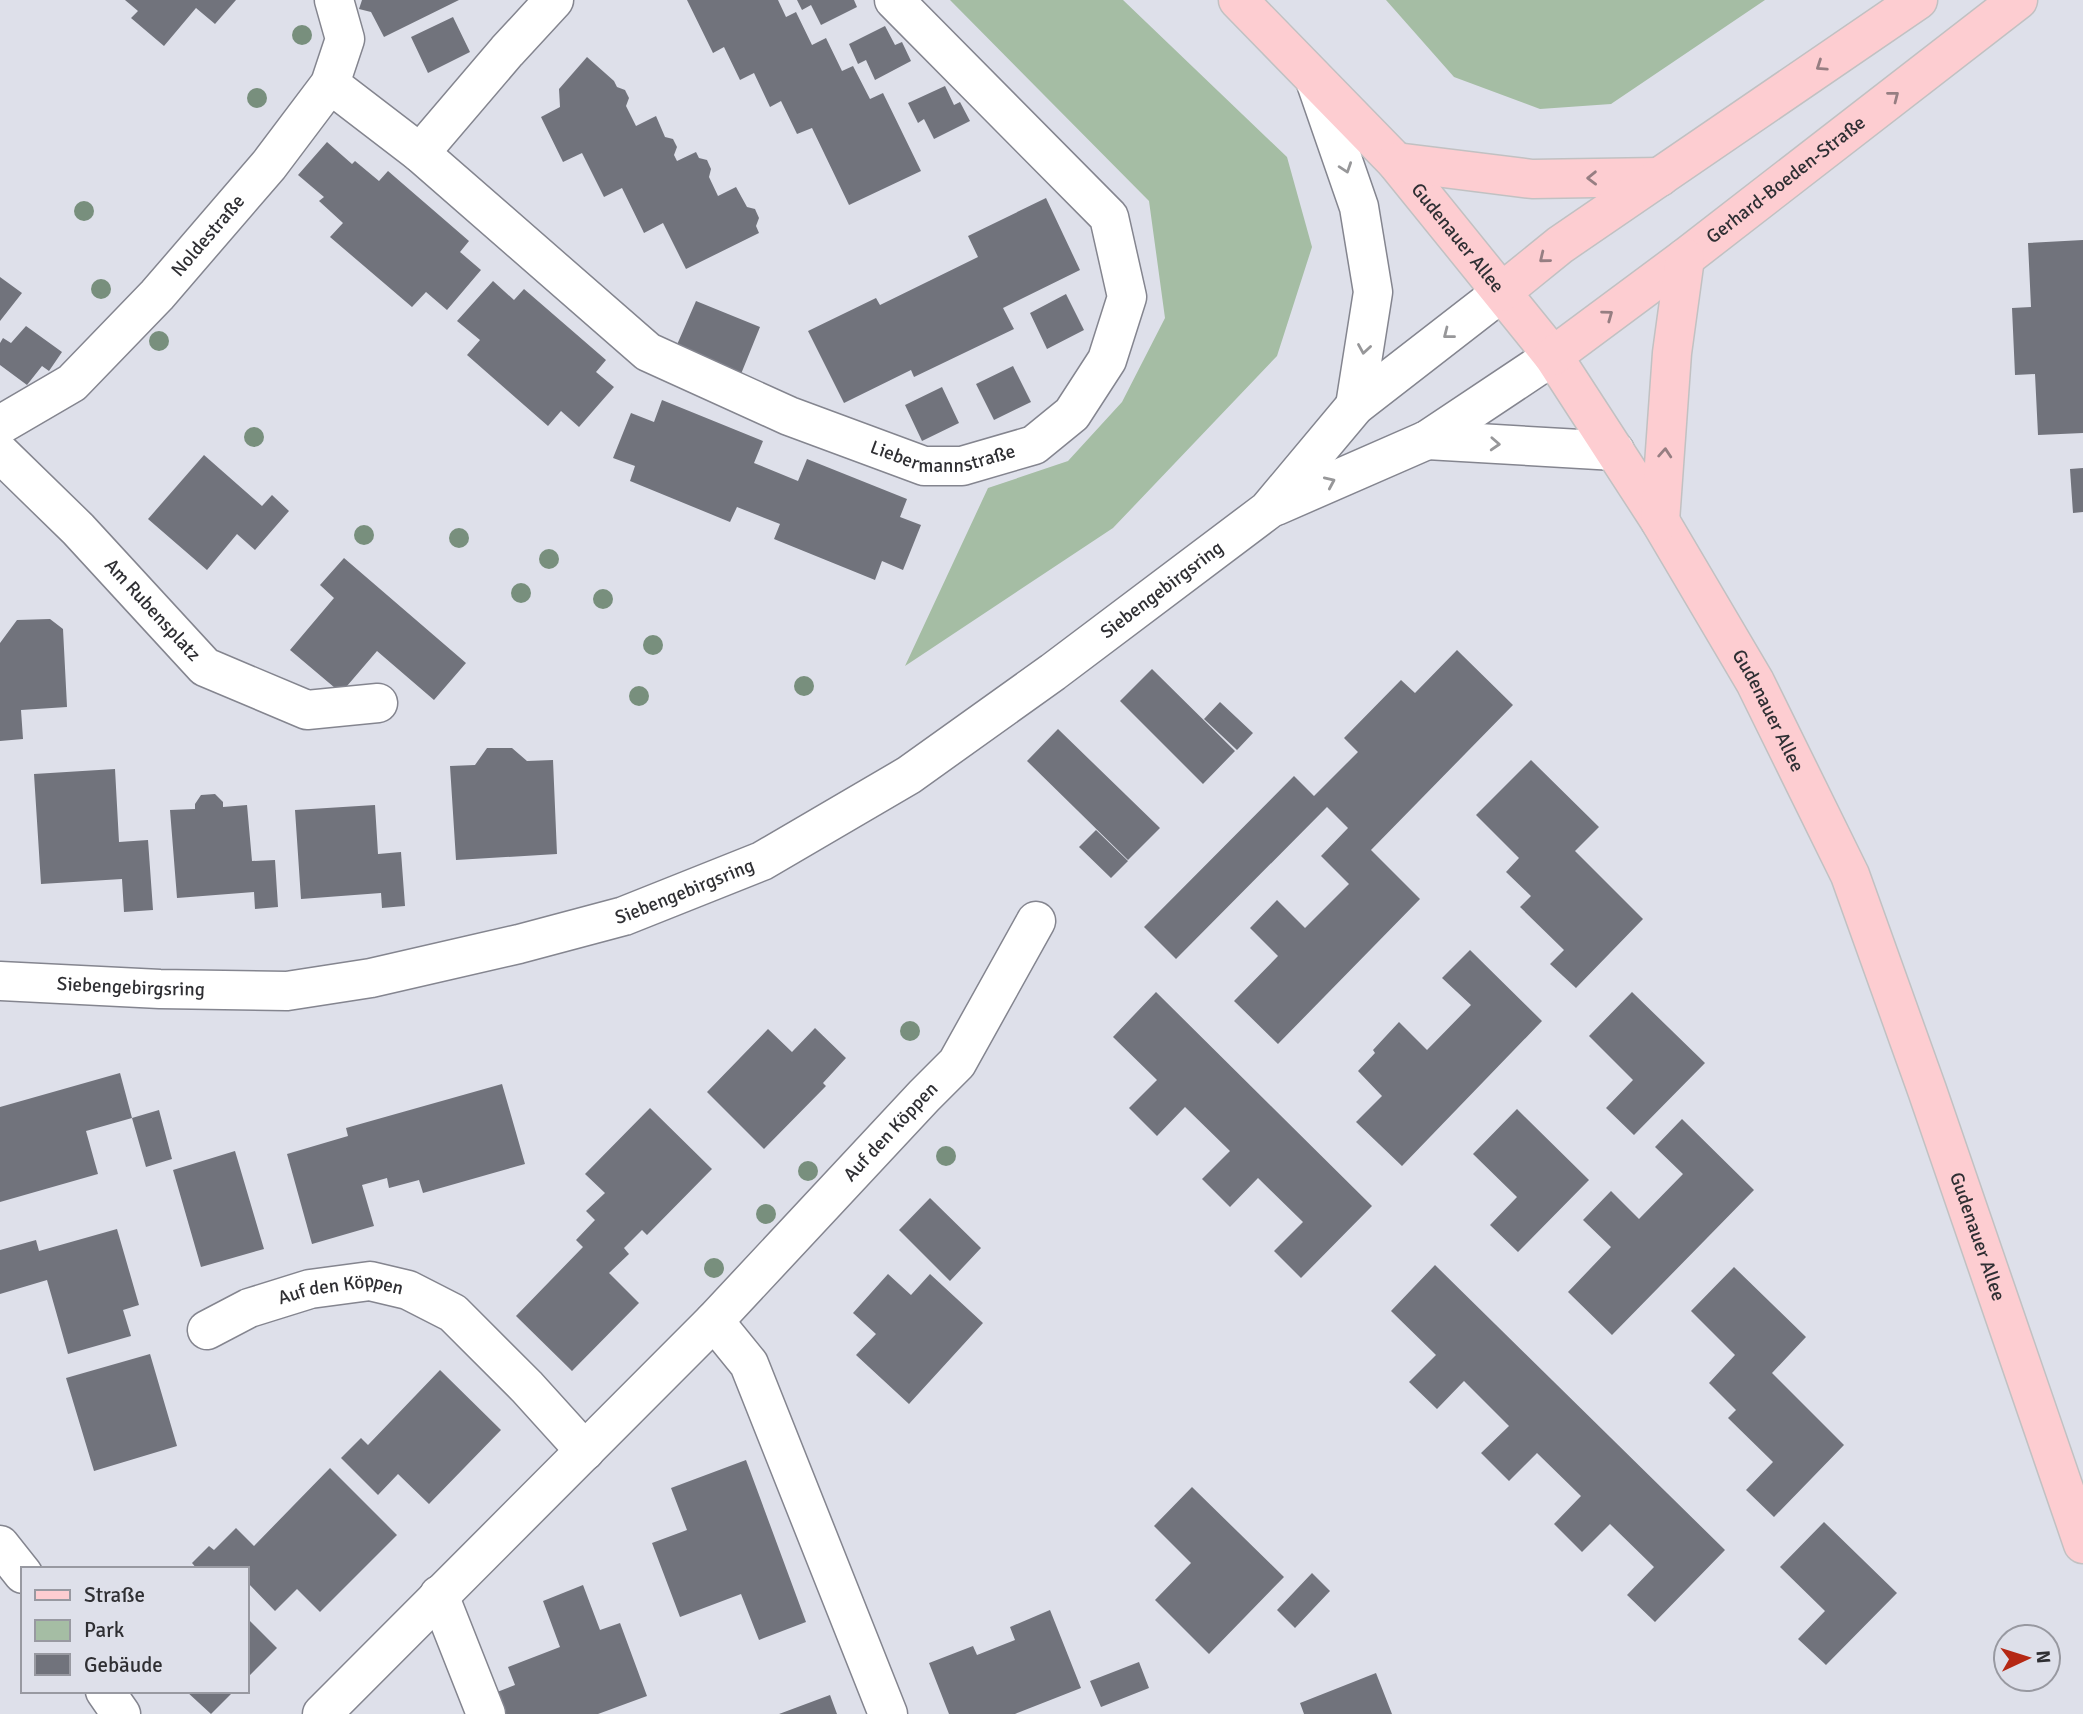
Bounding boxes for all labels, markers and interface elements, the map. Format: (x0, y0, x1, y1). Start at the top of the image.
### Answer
one-way arrow (1816, 58, 1829, 70)
one-way arrow (1886, 92, 1898, 105)
street label: Gerhard-Boeden-Straße (1701, 111, 1870, 249)
one-way arrow (1337, 162, 1352, 174)
one-way arrow (1586, 170, 1597, 186)
street label: Gudenauer Allee (1406, 178, 1509, 298)
street label: Noldestraße (166, 190, 250, 282)
one-way arrow (1539, 250, 1552, 263)
one-way arrow (1600, 311, 1613, 323)
one-way arrow (1443, 326, 1455, 339)
one-way arrow (1357, 343, 1372, 355)
street label: Liebermannstraße (867, 435, 1018, 478)
one-way arrow (1490, 436, 1501, 451)
one-way arrow (1657, 447, 1672, 458)
one-way arrow (1323, 476, 1335, 490)
street label: Siebengebirgsring (1096, 536, 1228, 644)
street label: Am Rubensplatz (99, 554, 206, 666)
street label: Gudenauer Allee (1727, 645, 1809, 776)
street label: Siebengebirgsring (612, 853, 758, 930)
street label: Siebengebirgsring (56, 972, 205, 1002)
street label: Auf den Köppen (838, 1077, 943, 1187)
street label: Gudenauer Allee (1944, 1169, 2011, 1304)
street label: Auf den Köppen (275, 1269, 406, 1310)
legend (21, 1567, 248, 1693)
text: Straße (84, 1582, 145, 1608)
text: Park (84, 1617, 125, 1643)
north arrow (1992, 1623, 2062, 1693)
text: N (2031, 1649, 2055, 1664)
text: Gebäude (84, 1652, 163, 1678)

